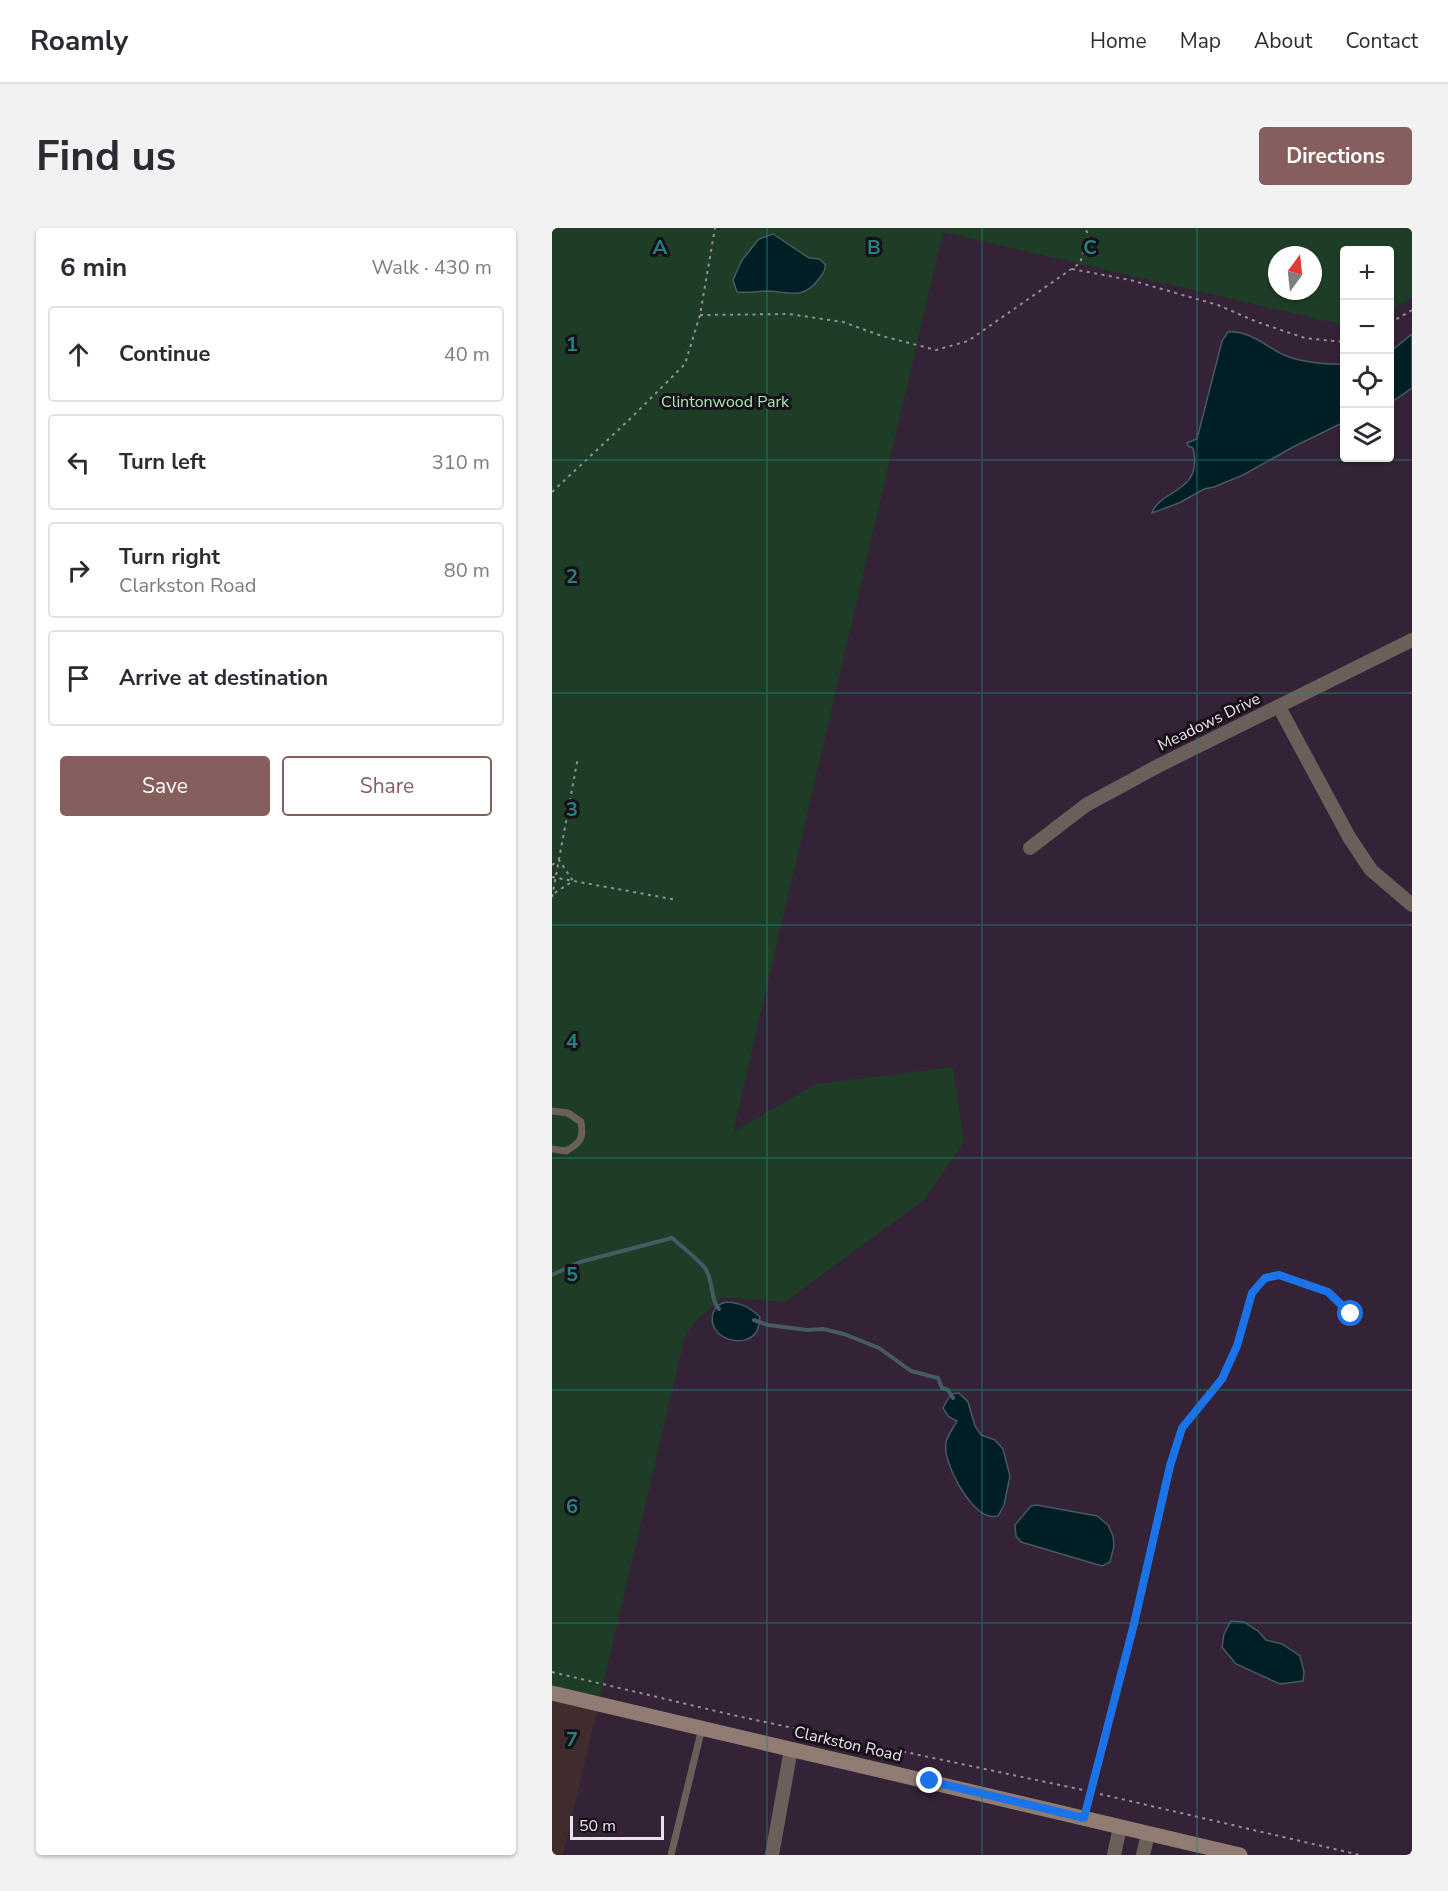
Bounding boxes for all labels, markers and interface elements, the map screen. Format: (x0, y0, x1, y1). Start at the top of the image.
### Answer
text: Roamly (30, 22, 128, 60)
text: Home (1090, 27, 1147, 55)
text: Map (1180, 27, 1221, 55)
text: About (1254, 27, 1312, 55)
text: Contact (1345, 27, 1418, 55)
button: Directions (1259, 127, 1412, 185)
text: Find us (36, 128, 176, 185)
text: A (653, 234, 668, 261)
text: B (867, 234, 881, 261)
text: C (1083, 234, 1097, 261)
north arrow (1268, 246, 1322, 300)
map controls (1340, 246, 1394, 462)
button: + (1340, 246, 1394, 300)
text: 6 min (60, 250, 127, 285)
text: Walk · 430 m (372, 254, 492, 281)
button: − (1340, 300, 1394, 354)
text: 1 (566, 331, 578, 358)
icon: ahead (62, 338, 95, 371)
text: Continue (119, 339, 210, 369)
text: 40 m (444, 341, 490, 368)
button: locate (1340, 354, 1394, 408)
park label: Clintonwood Park (661, 391, 790, 413)
button: layers (1340, 408, 1394, 462)
icon: left (62, 446, 95, 479)
text: Turn left (119, 447, 206, 477)
text: 310 m (432, 449, 490, 476)
text: Turn right (119, 542, 220, 572)
icon: right (62, 554, 95, 587)
text: 80 m (444, 557, 490, 584)
text: 2 (566, 563, 578, 590)
text: Clarkston Road (119, 572, 257, 599)
icon: arrive (62, 662, 95, 695)
text: Arrive at destination (119, 663, 328, 693)
street label: Meadows Drive (1154, 688, 1264, 756)
button: Save (60, 756, 270, 816)
button: Share (282, 756, 492, 816)
text: 3 (566, 796, 578, 823)
text: 4 (566, 1028, 578, 1055)
text: 5 (566, 1261, 578, 1288)
route start (1337, 1300, 1363, 1326)
text: 6 (566, 1493, 578, 1520)
street label: Clarkston Road (792, 1721, 904, 1767)
text: 7 (566, 1726, 578, 1753)
route end (916, 1767, 942, 1793)
scale bar (570, 1813, 664, 1840)
text: 50 m (579, 1815, 616, 1837)

